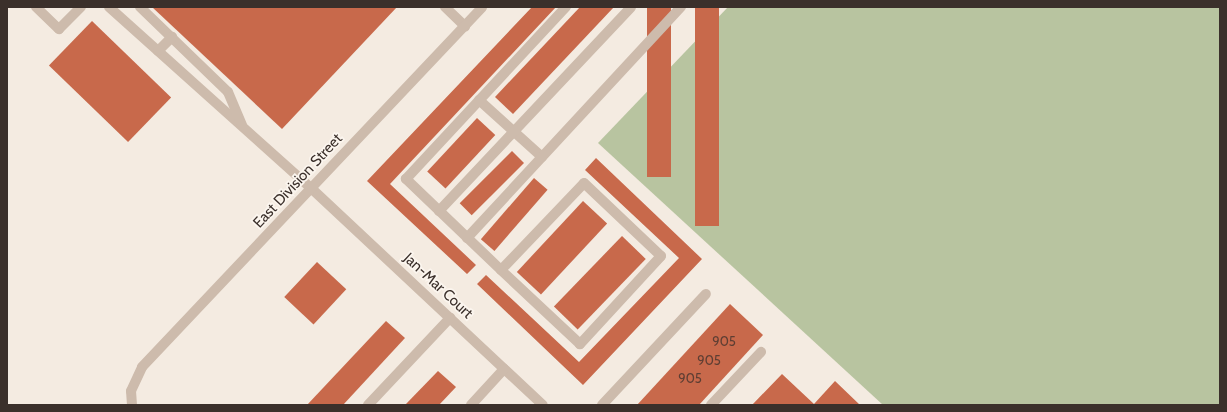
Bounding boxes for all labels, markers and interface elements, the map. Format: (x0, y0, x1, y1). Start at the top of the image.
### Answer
street label: East Division Street (250, 130, 346, 232)
street label: Jan-Mar Court (400, 249, 476, 323)
house number: 905 (712, 333, 736, 349)
house number: 905 (697, 352, 721, 368)
house number: 905 (678, 370, 702, 386)

